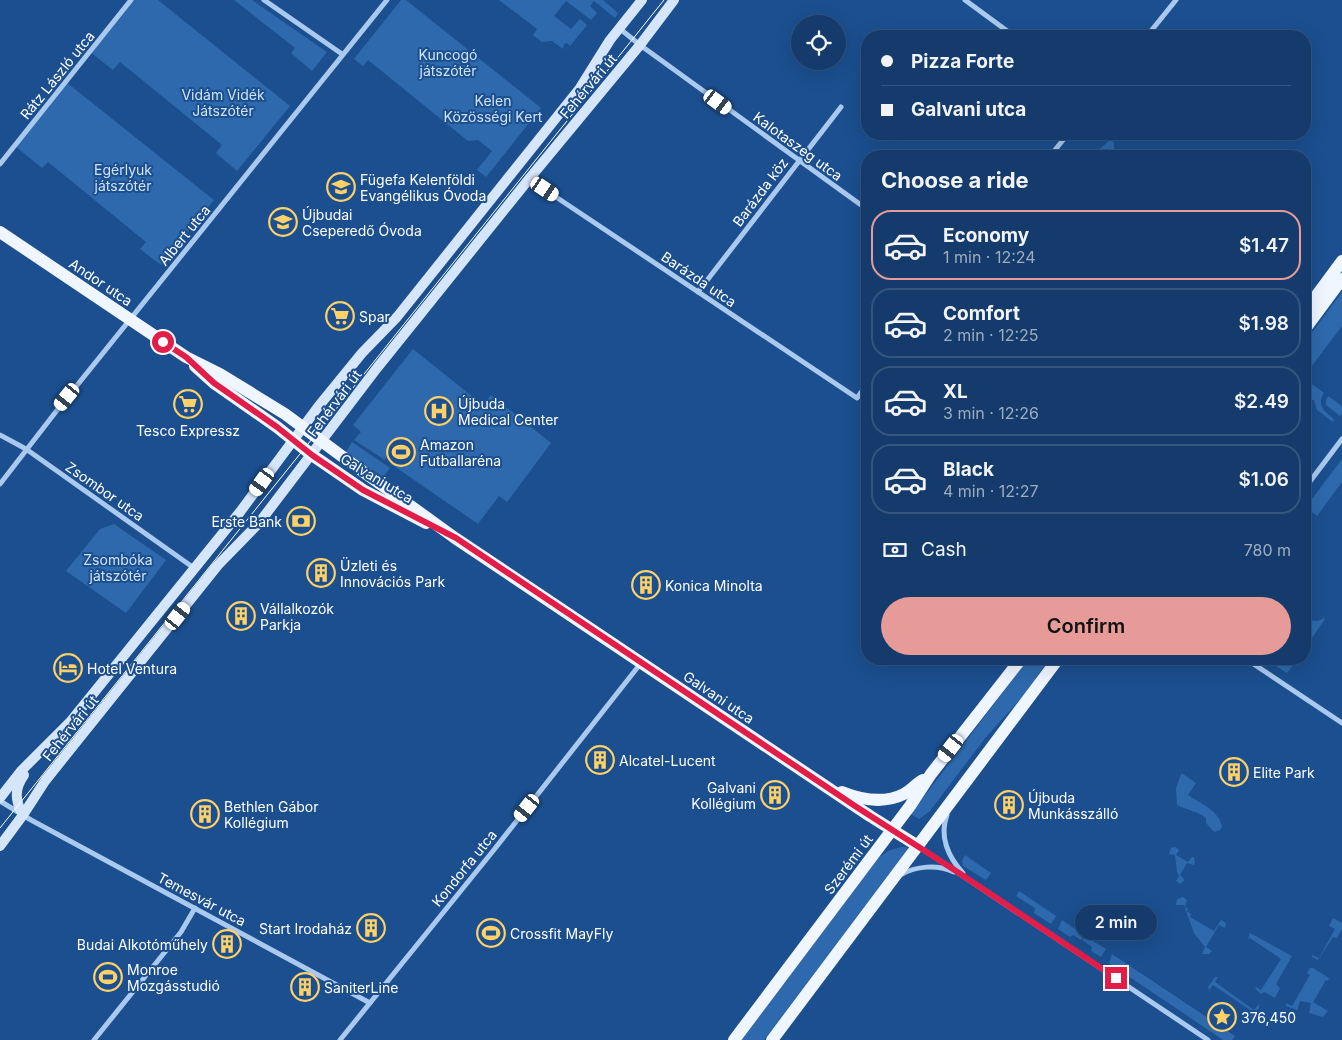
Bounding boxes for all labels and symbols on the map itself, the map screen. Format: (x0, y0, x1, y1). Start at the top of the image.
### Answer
street label: Rátz László utca (16, 28, 98, 122)
park label: Kuncogó játszótér (419, 46, 477, 79)
street label: Fehérvári út (556, 50, 620, 122)
park label: Vidám Vidék Játszótér (181, 86, 265, 119)
car (701, 87, 734, 117)
park label: Kelen Közösségi Kert (444, 92, 543, 125)
street label: Kalotaszeg utca (750, 108, 846, 184)
street label: Barázda köz (729, 154, 791, 230)
park label: Egérlyuk játszótér (94, 161, 152, 194)
place label: Fügefa Kelenföldi Evangélikus Óvoda (360, 171, 486, 204)
school or university icon: Fügefa Kelenföldi Evangélikus Óvoda (326, 172, 356, 202)
car (528, 174, 561, 204)
street label: Albert utca (155, 201, 213, 269)
place label: Újbudai Cseperedő Óvoda (302, 206, 422, 239)
school or university icon: Újbudai Cseperedő Óvoda (268, 207, 298, 237)
street label: Barázda utca (658, 248, 740, 310)
street label: Andor utca (66, 255, 136, 309)
supermarket icon: Spar (325, 301, 355, 331)
place label: Spar (359, 308, 390, 325)
route start (152, 331, 174, 353)
street label: Fehérvári út (303, 366, 365, 440)
car (51, 381, 82, 413)
supermarket icon: Tesco Expressz (173, 389, 203, 419)
place label: Újbuda Medical Center (458, 395, 559, 428)
hospital icon: Újbuda Medical Center (424, 396, 454, 426)
place label: Tesco Expressz (136, 422, 240, 439)
place label: Amazon Futballaréna (420, 436, 501, 469)
sports icon: Amazon Futballaréna (386, 437, 416, 467)
street label: Galvani utca (338, 450, 416, 506)
street label: Zsombor utca (63, 458, 147, 524)
car (247, 465, 276, 499)
bank icon: Erste Bank (286, 506, 316, 536)
place label: Erste Bank (211, 513, 282, 530)
park label: Zsombóka játszótér (83, 551, 153, 584)
place label: Üzleti és Innovációs Park (340, 557, 445, 590)
building icon: Üzleti és Innovációs Park (306, 558, 336, 588)
building icon: Konica Minolta (631, 570, 661, 600)
place label: Konica Minolta (665, 577, 763, 594)
car (162, 600, 193, 632)
place label: Vállalkozók Parkja (260, 600, 334, 633)
building icon: Vállalkozók Parkja (226, 601, 256, 631)
hotel icon: Hotel Ventura (53, 653, 83, 683)
place label: Hotel Ventura (87, 660, 177, 677)
street label: Galvani utca (680, 667, 758, 727)
street label: Fehérvári út (38, 692, 102, 764)
car (935, 732, 966, 764)
building icon: Alcatel-Lucent (585, 745, 615, 775)
place label: Alcatel-Lucent (619, 752, 716, 769)
building icon: Elite Park (1219, 757, 1249, 787)
place label: Elite Park (1253, 764, 1315, 781)
place label: Galvani Kollégium (691, 779, 756, 812)
building icon: Galvani Kollégium (760, 780, 790, 810)
place label: Újbuda Munkásszálló (1028, 789, 1118, 822)
building icon: Újbuda Munkásszálló (994, 790, 1024, 820)
car (511, 792, 542, 824)
place label: Bethlen Gábor Kollégium (224, 798, 319, 831)
building icon: Bethlen Gábor Kollégium (190, 799, 220, 829)
street label: Kondorfa utca (428, 826, 500, 910)
street label: Szerémi út (820, 830, 876, 897)
street label: Temesvár utca (155, 869, 249, 929)
callout: 2 min (1075, 906, 1157, 940)
building icon: Start Irodaház (356, 913, 386, 943)
sports icon: Crossfit MayFly (476, 918, 506, 948)
place label: Start Irodaház (259, 920, 352, 937)
place label: Crossfit MayFly (510, 925, 613, 942)
building icon: Budai Alkotóműhely (212, 929, 242, 959)
place label: Budai Alkotóműhely (77, 936, 208, 953)
place label: Monroe Mozgásstudió (127, 961, 220, 994)
sports icon: Monroe Mozgásstudió (93, 962, 123, 992)
route end (1105, 967, 1127, 989)
building icon: SaniterLine (290, 972, 320, 1002)
place label: SaniterLine (324, 979, 398, 996)
place icon: 376,450 (1207, 1002, 1237, 1032)
place label: 376,450 (1241, 1009, 1296, 1026)

